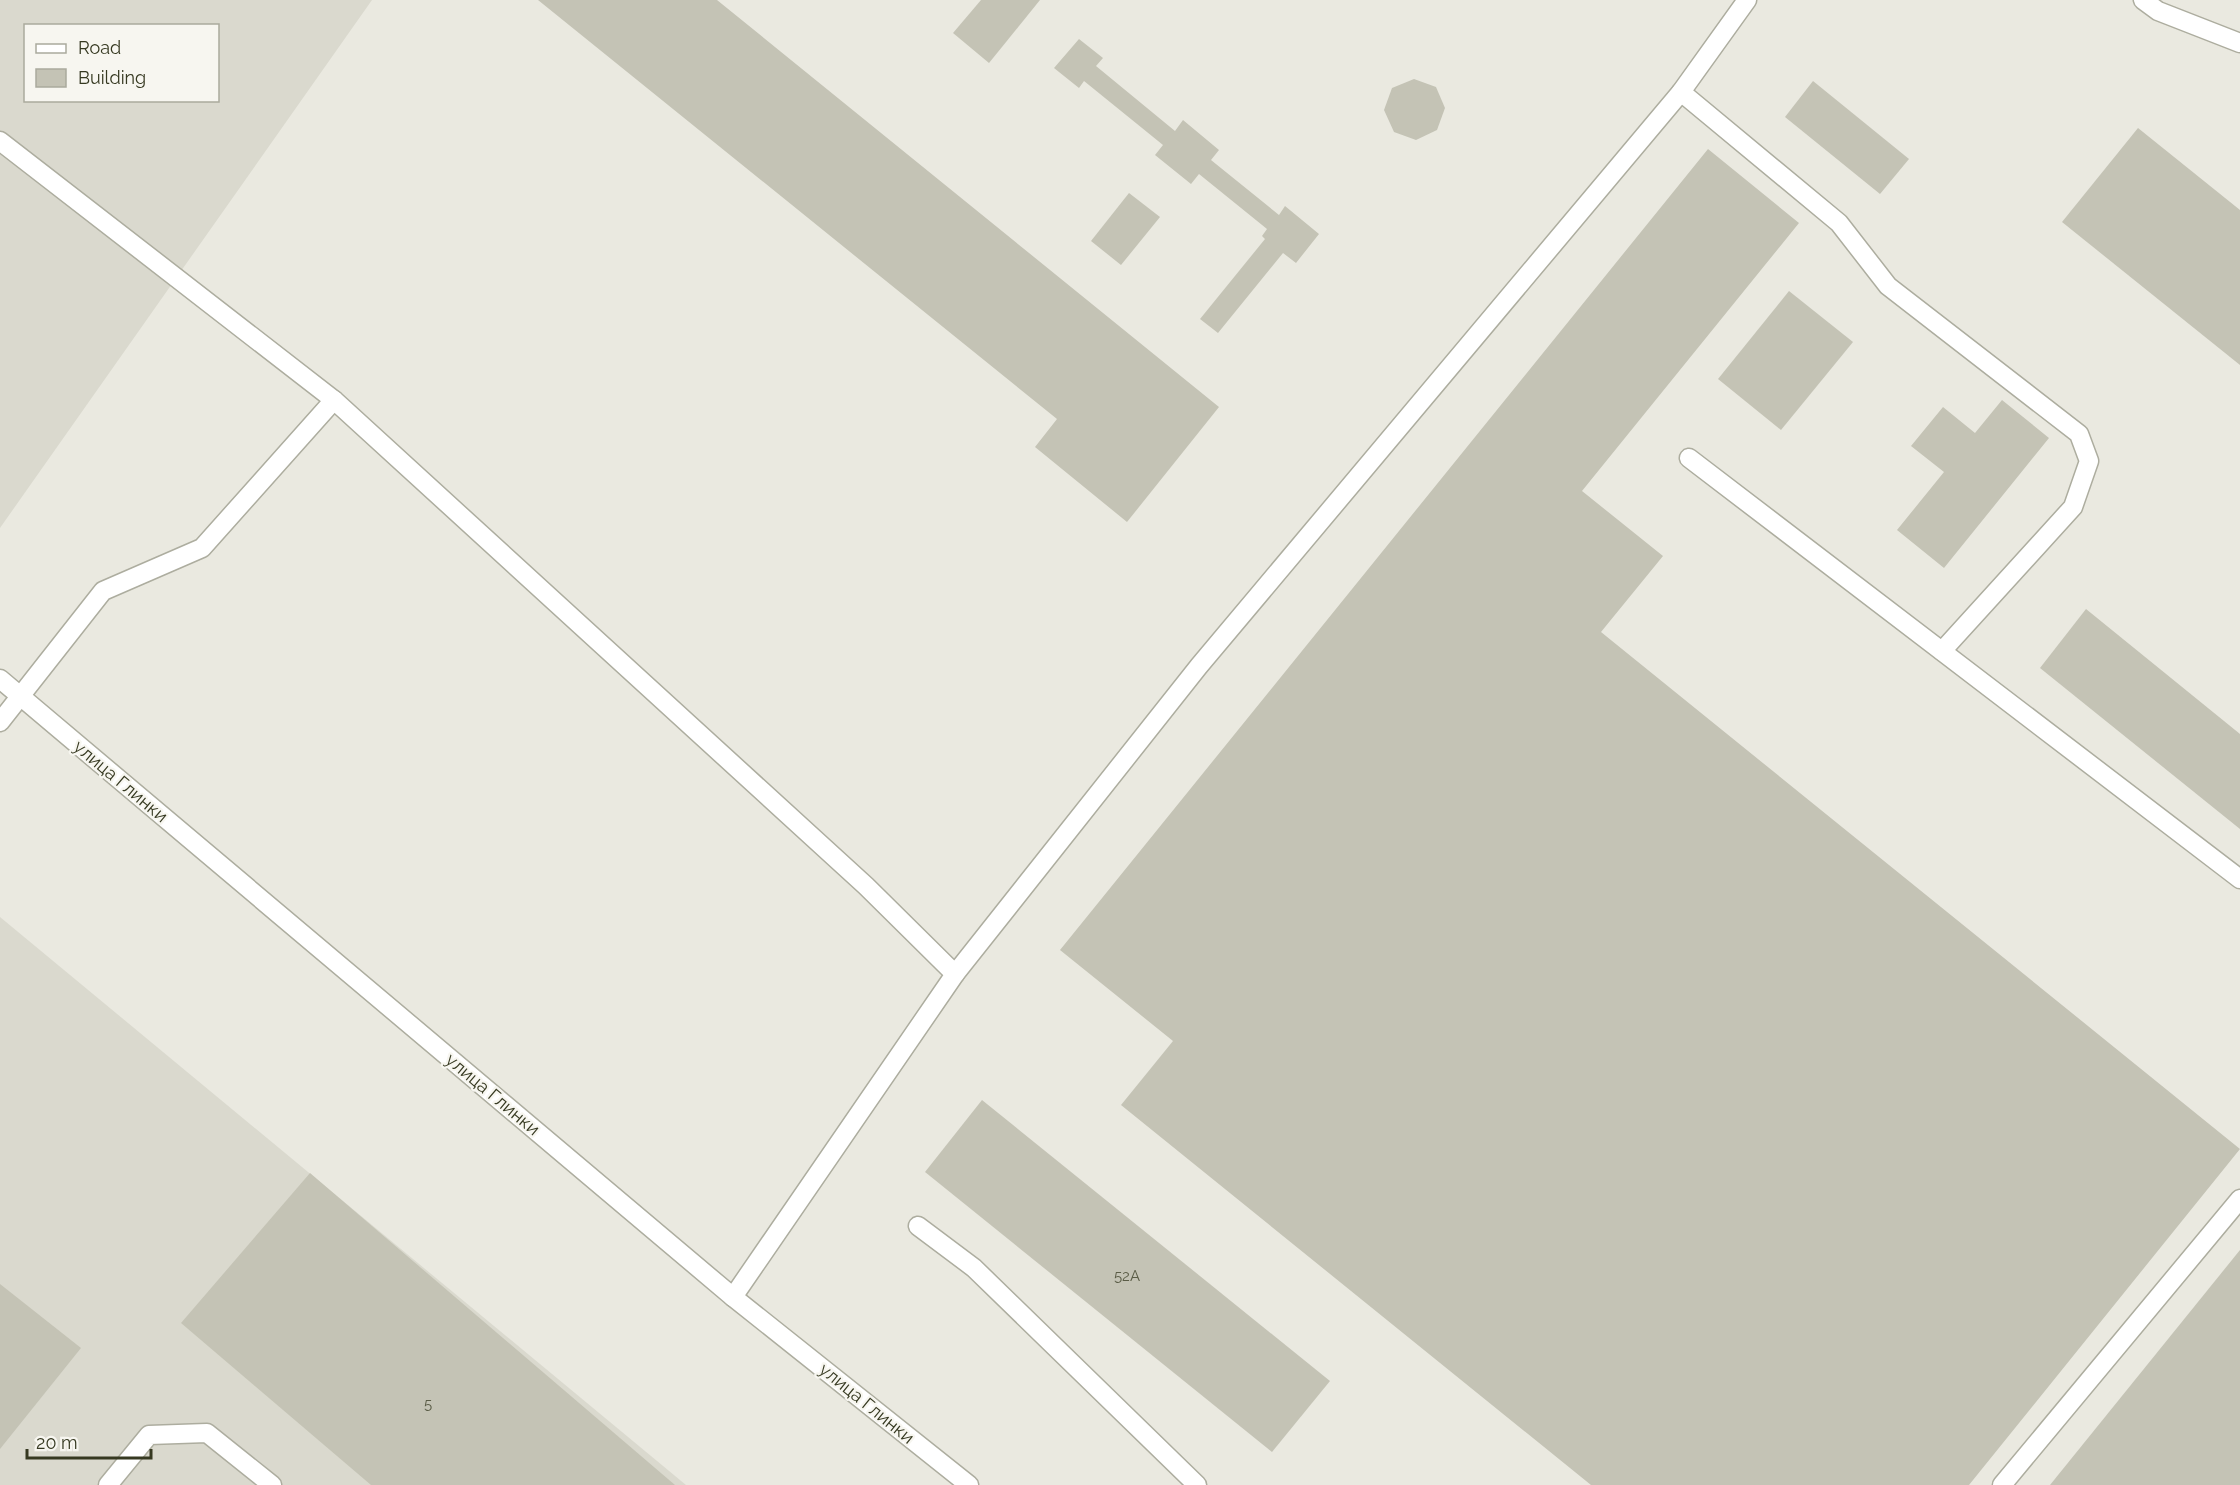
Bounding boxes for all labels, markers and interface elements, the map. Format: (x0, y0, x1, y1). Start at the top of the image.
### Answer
legend (24, 24, 219, 102)
text: Road (78, 37, 121, 58)
text: Building (78, 67, 146, 88)
street label: улица Глинки (70, 736, 172, 826)
street label: улица Глинки (442, 1049, 544, 1139)
house number: 52А (1114, 1267, 1140, 1285)
street label: улица Глинки (815, 1358, 919, 1448)
house number: 5 (424, 1395, 432, 1413)
scale bar (27, 1422, 152, 1460)
text: 20 m (36, 1432, 78, 1453)

